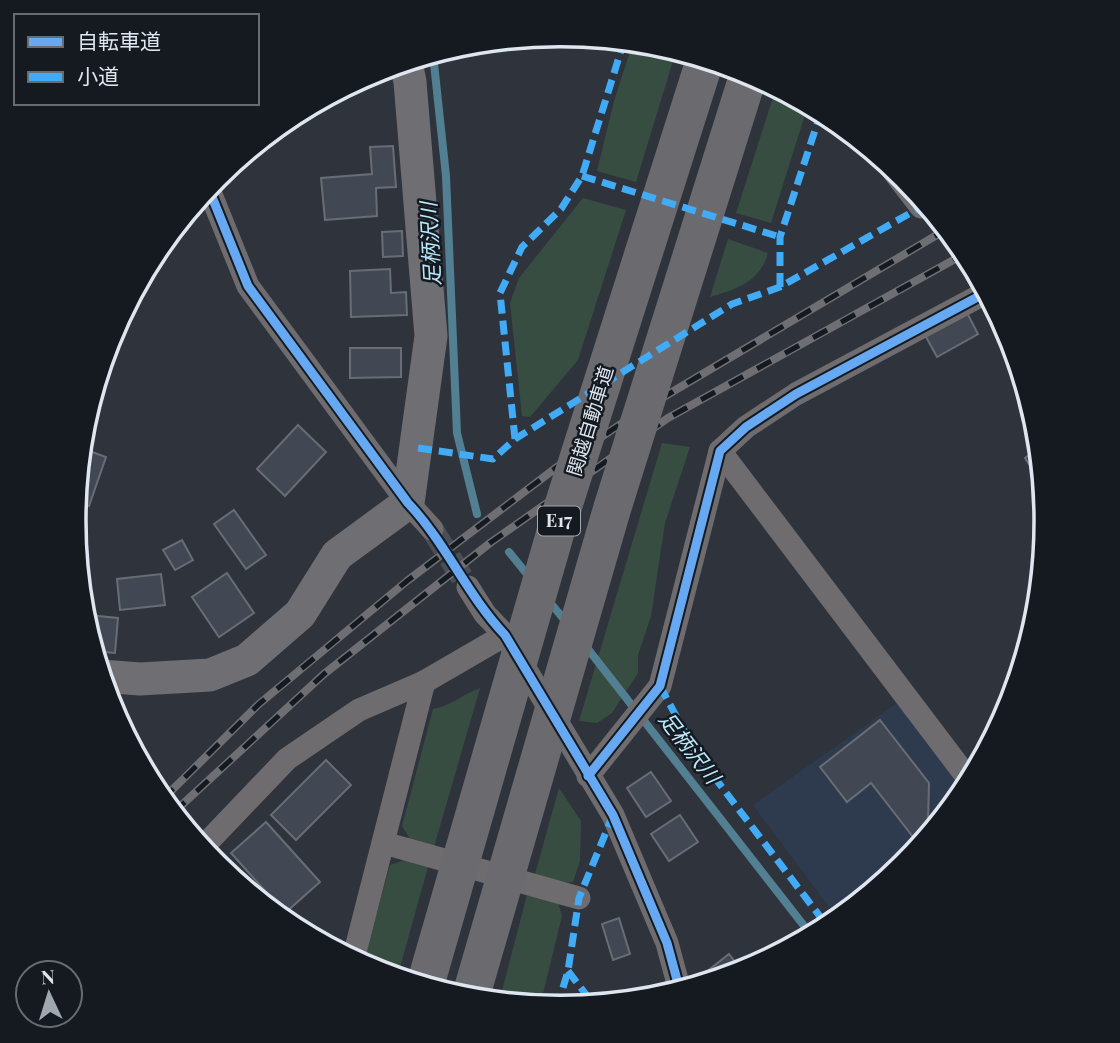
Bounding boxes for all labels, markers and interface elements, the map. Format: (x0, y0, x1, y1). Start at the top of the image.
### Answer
legend (14, 14, 259, 105)
text: 自転車道 (77, 26, 161, 54)
text: 小道 (77, 61, 119, 89)
water label: 足柄沢川 (413, 199, 445, 287)
street label: 関越自動車道 (560, 362, 618, 479)
road number: E17 (538, 506, 580, 536)
water label: 足柄沢川 (654, 705, 729, 790)
north arrow (14, 959, 84, 1029)
text: N (40, 963, 56, 989)

